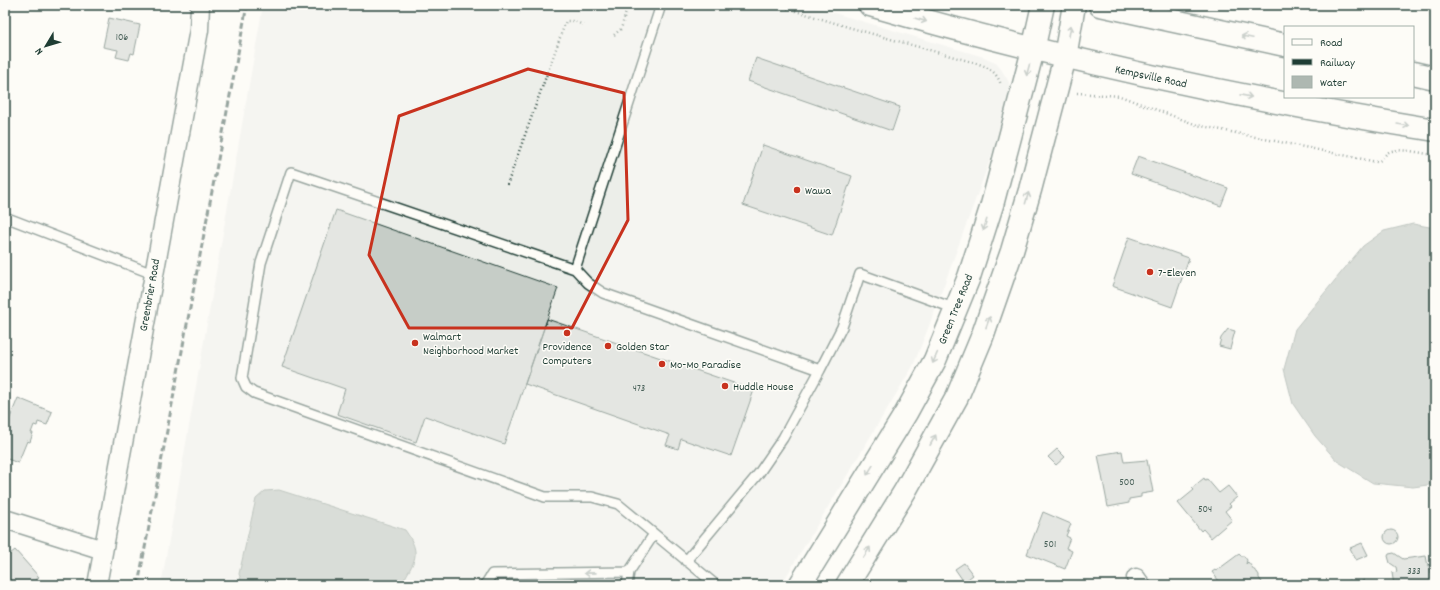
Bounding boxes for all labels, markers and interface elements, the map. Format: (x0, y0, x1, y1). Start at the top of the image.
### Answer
one-way arrow (915, 16, 928, 24)
one-way arrow (1066, 25, 1074, 38)
north arrow (26, 26, 66, 66)
legend (1284, 26, 1414, 98)
house number: 106 (116, 31, 128, 45)
one-way arrow (1241, 32, 1254, 40)
text: Road (1320, 35, 1342, 52)
text: N (31, 43, 48, 58)
text: Railway (1320, 55, 1356, 72)
street label: Kempsville Road (1113, 62, 1188, 93)
one-way arrow (1023, 64, 1031, 77)
text: Water (1320, 75, 1347, 92)
one-way arrow (1239, 93, 1252, 101)
one-way arrow (1396, 121, 1409, 129)
place label: Wawa (805, 183, 831, 200)
marker: Wawa (792, 185, 802, 195)
one-way arrow (1024, 192, 1031, 205)
one-way arrow (981, 218, 989, 230)
street label: Greenbrier Road (136, 258, 165, 333)
place label: 7-Eleven (1158, 265, 1197, 282)
marker: 7-Eleven (1145, 267, 1155, 277)
street label: Green Tree Road (935, 272, 978, 347)
one-way arrow (984, 316, 992, 328)
marker: Providence Computers (562, 328, 572, 338)
place label: Walmart Neighborhood Market (423, 329, 519, 360)
marker: Walmart Neighborhood Market (410, 338, 420, 348)
place label: Providence Computers (542, 339, 592, 370)
place label: Golden Star (616, 339, 670, 356)
marker: Golden Star (603, 341, 613, 351)
one-way arrow (931, 351, 939, 363)
place label: Mo-Mo Paradise (670, 357, 741, 374)
marker: Mo-Mo Paradise (657, 359, 667, 369)
place label: Huddle House (733, 379, 793, 396)
marker: Huddle House (720, 381, 730, 391)
house number: 473 (633, 382, 645, 396)
one-way arrow (929, 434, 937, 446)
one-way arrow (866, 464, 874, 476)
house number: 500 (1119, 476, 1135, 490)
house number: 504 (1198, 503, 1212, 517)
house number: 501 (1044, 538, 1056, 552)
one-way arrow (864, 546, 872, 558)
house number: 333 (1407, 565, 1421, 579)
one-way arrow (584, 569, 597, 577)

